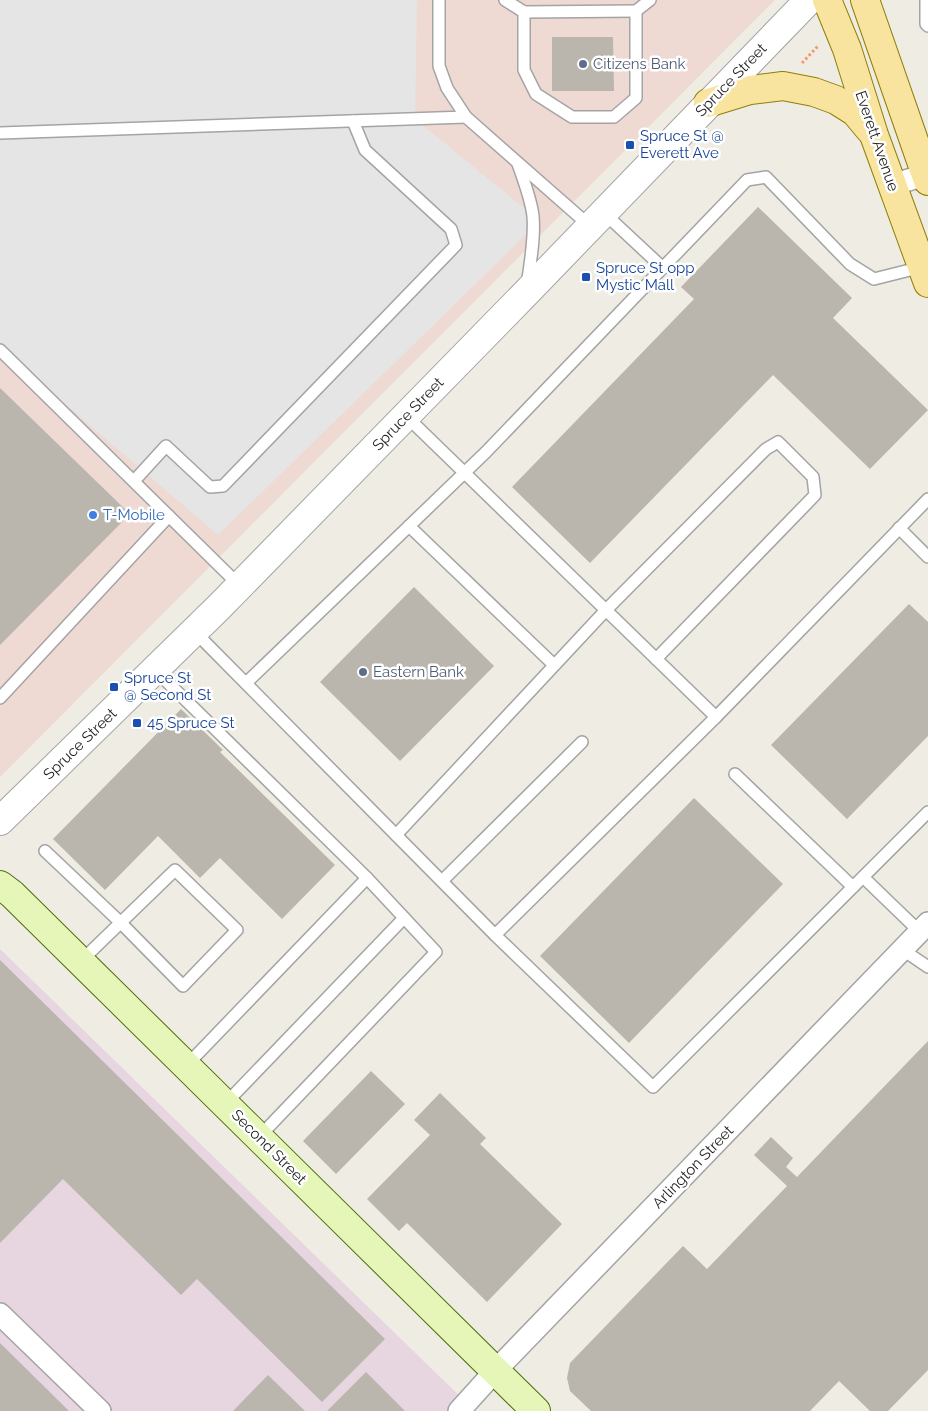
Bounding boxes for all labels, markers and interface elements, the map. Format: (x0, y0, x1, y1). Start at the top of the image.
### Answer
street label: Spruce Street (692, 40, 770, 120)
place label: Citizens Bank (593, 55, 686, 73)
marker: Citizens Bank (577, 58, 589, 70)
street label: Everett Avenue (851, 88, 903, 194)
place label: Spruce St @ Everett Ave (640, 127, 724, 162)
marker: Spruce St @ Everett Ave (624, 139, 636, 151)
place label: Spruce St opp Mystic Mall (596, 259, 695, 294)
marker: Spruce St opp Mystic Mall (580, 271, 592, 283)
street label: Spruce Street (369, 374, 447, 454)
place label: T-Mobile (103, 506, 165, 524)
marker: T-Mobile (87, 509, 99, 521)
place label: Eastern Bank (373, 663, 464, 681)
marker: Eastern Bank (357, 666, 369, 678)
place label: Spruce St @ Second St (124, 669, 211, 704)
marker: Spruce St @ Second St (108, 681, 120, 693)
street label: Spruce Street (40, 705, 120, 783)
place label: 45 Spruce St (147, 714, 235, 732)
marker: 45 Spruce St (131, 717, 143, 729)
street label: Second Street (228, 1106, 310, 1188)
street label: Arlington Street (649, 1122, 737, 1212)

